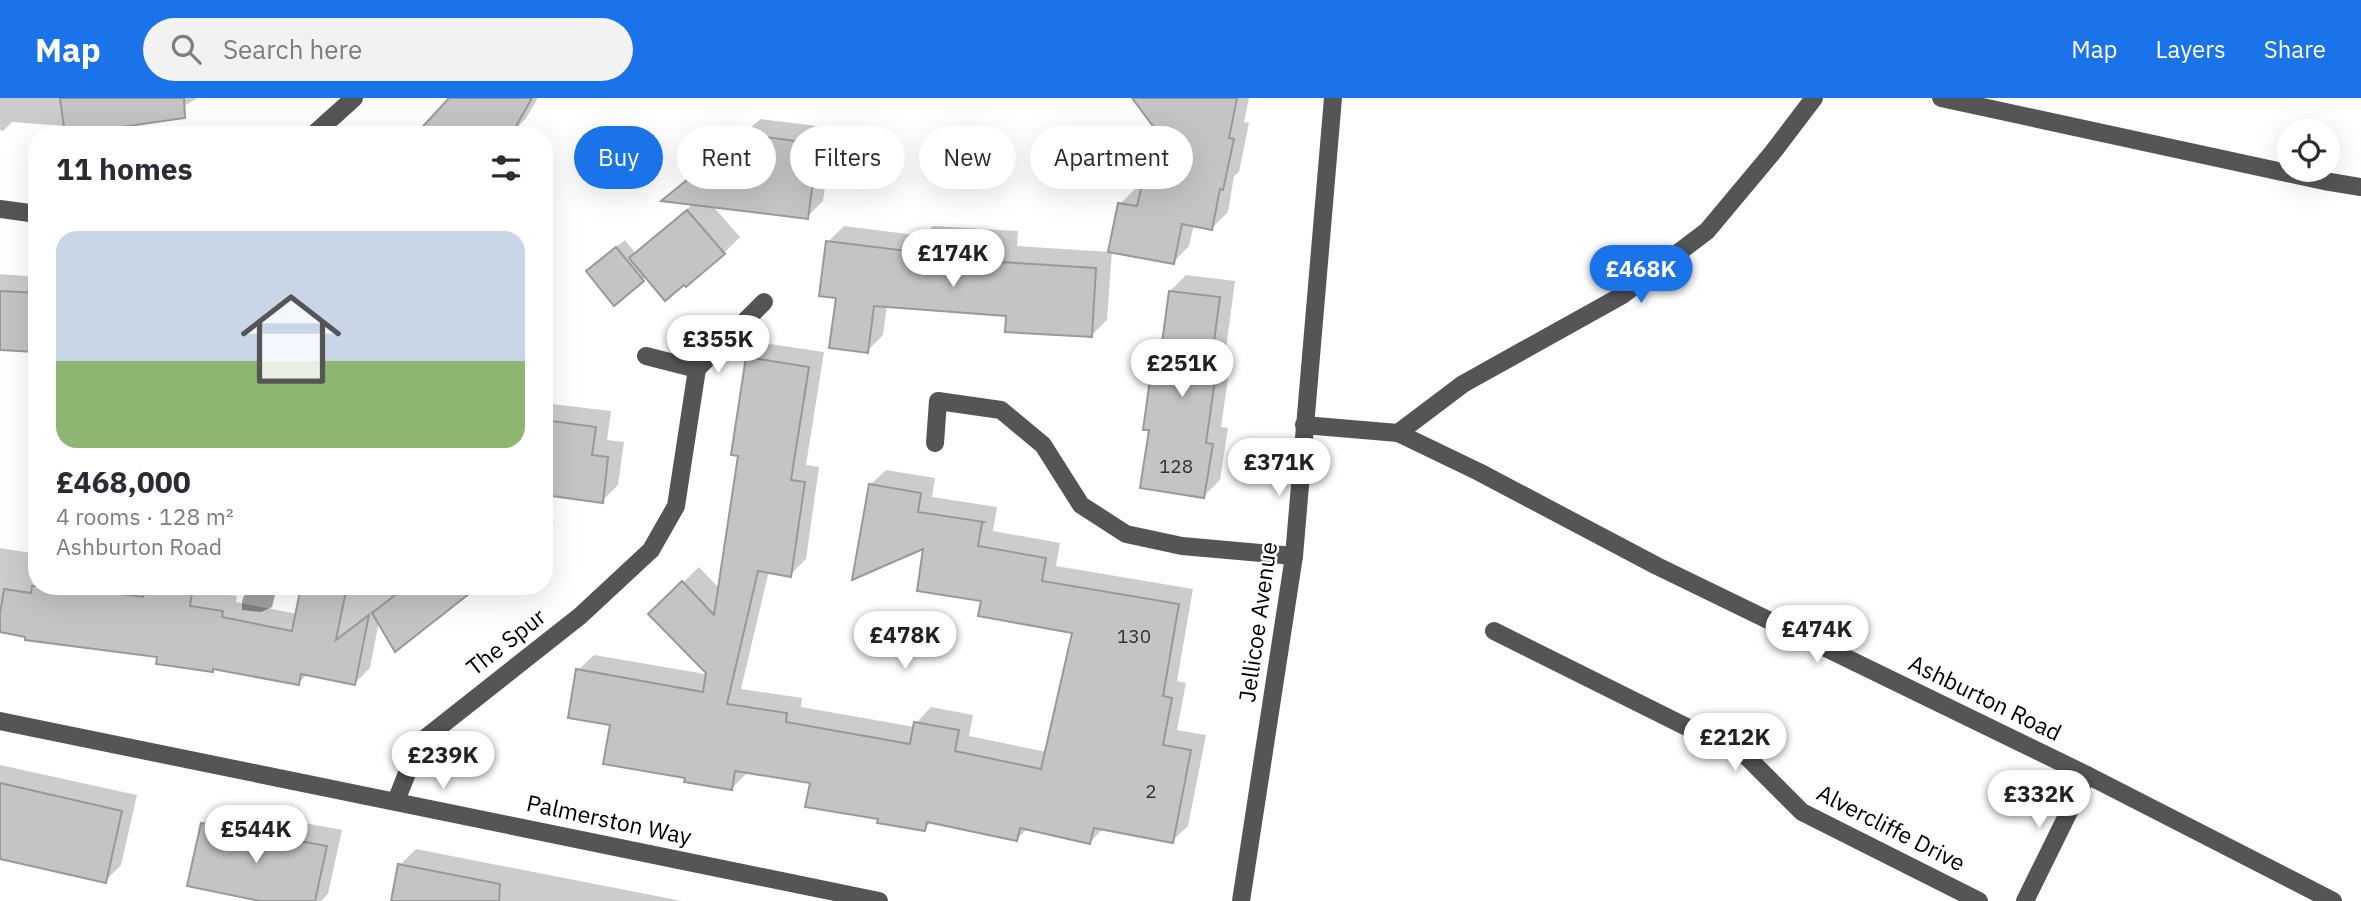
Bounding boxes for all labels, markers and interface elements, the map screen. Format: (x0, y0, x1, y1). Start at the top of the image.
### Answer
search box (143, 18, 633, 81)
text: Map (35, 28, 101, 71)
icon: search (167, 30, 205, 68)
text: Search here (223, 32, 362, 66)
text: Map (2071, 33, 2118, 65)
text: Layers (2156, 33, 2226, 65)
text: Share (2264, 33, 2326, 65)
map controls (2277, 119, 2340, 182)
button: locate (2277, 119, 2340, 182)
chip: Buy (574, 126, 663, 189)
chip: Rent (677, 126, 776, 189)
chip: Filters (790, 126, 905, 189)
chip: New (919, 126, 1016, 189)
chip: Apartment (1030, 126, 1193, 189)
text: 11 homes (56, 149, 193, 188)
icon: filters (487, 149, 525, 187)
pin: £174K (904, 230, 1002, 289)
text: £174K (918, 237, 988, 267)
pin: £468K (1592, 246, 1690, 305)
text: £468K (1606, 253, 1676, 283)
icon: home (228, 276, 354, 402)
pin: £355K (669, 316, 767, 375)
text: £355K (683, 323, 753, 353)
pin: £251K (1133, 340, 1231, 399)
text: £251K (1147, 347, 1217, 377)
pin: £371K (1230, 438, 1328, 498)
text: £371K (1244, 446, 1314, 476)
house number: 128 (1159, 454, 1193, 478)
text: £468,000 (56, 462, 191, 501)
text: 4 rooms · 128 m² (56, 501, 234, 531)
text: Ashburton Road (56, 531, 222, 561)
street label: Jellicoe Avenue (1231, 540, 1283, 704)
street label: The Spur (460, 601, 551, 682)
pin: £474K (1768, 606, 1866, 665)
pin: £478K (856, 612, 954, 671)
text: £474K (1782, 613, 1852, 643)
text: £478K (870, 619, 940, 649)
house number: 130 (1117, 624, 1151, 648)
street label: Ashburton Road (1904, 647, 2067, 747)
pin: £212K (1686, 714, 1784, 773)
text: £212K (1700, 721, 1770, 751)
pin: £239K (394, 732, 492, 791)
text: £239K (408, 739, 478, 769)
pin: £332K (1990, 770, 2088, 830)
street label: Alvercliffe Drive (1812, 777, 1971, 877)
text: £332K (2004, 778, 2074, 808)
house number: 2 (1145, 779, 1157, 803)
street label: Palmerston Way (524, 787, 695, 851)
pin: £544K (207, 806, 305, 865)
text: £544K (221, 813, 291, 843)

